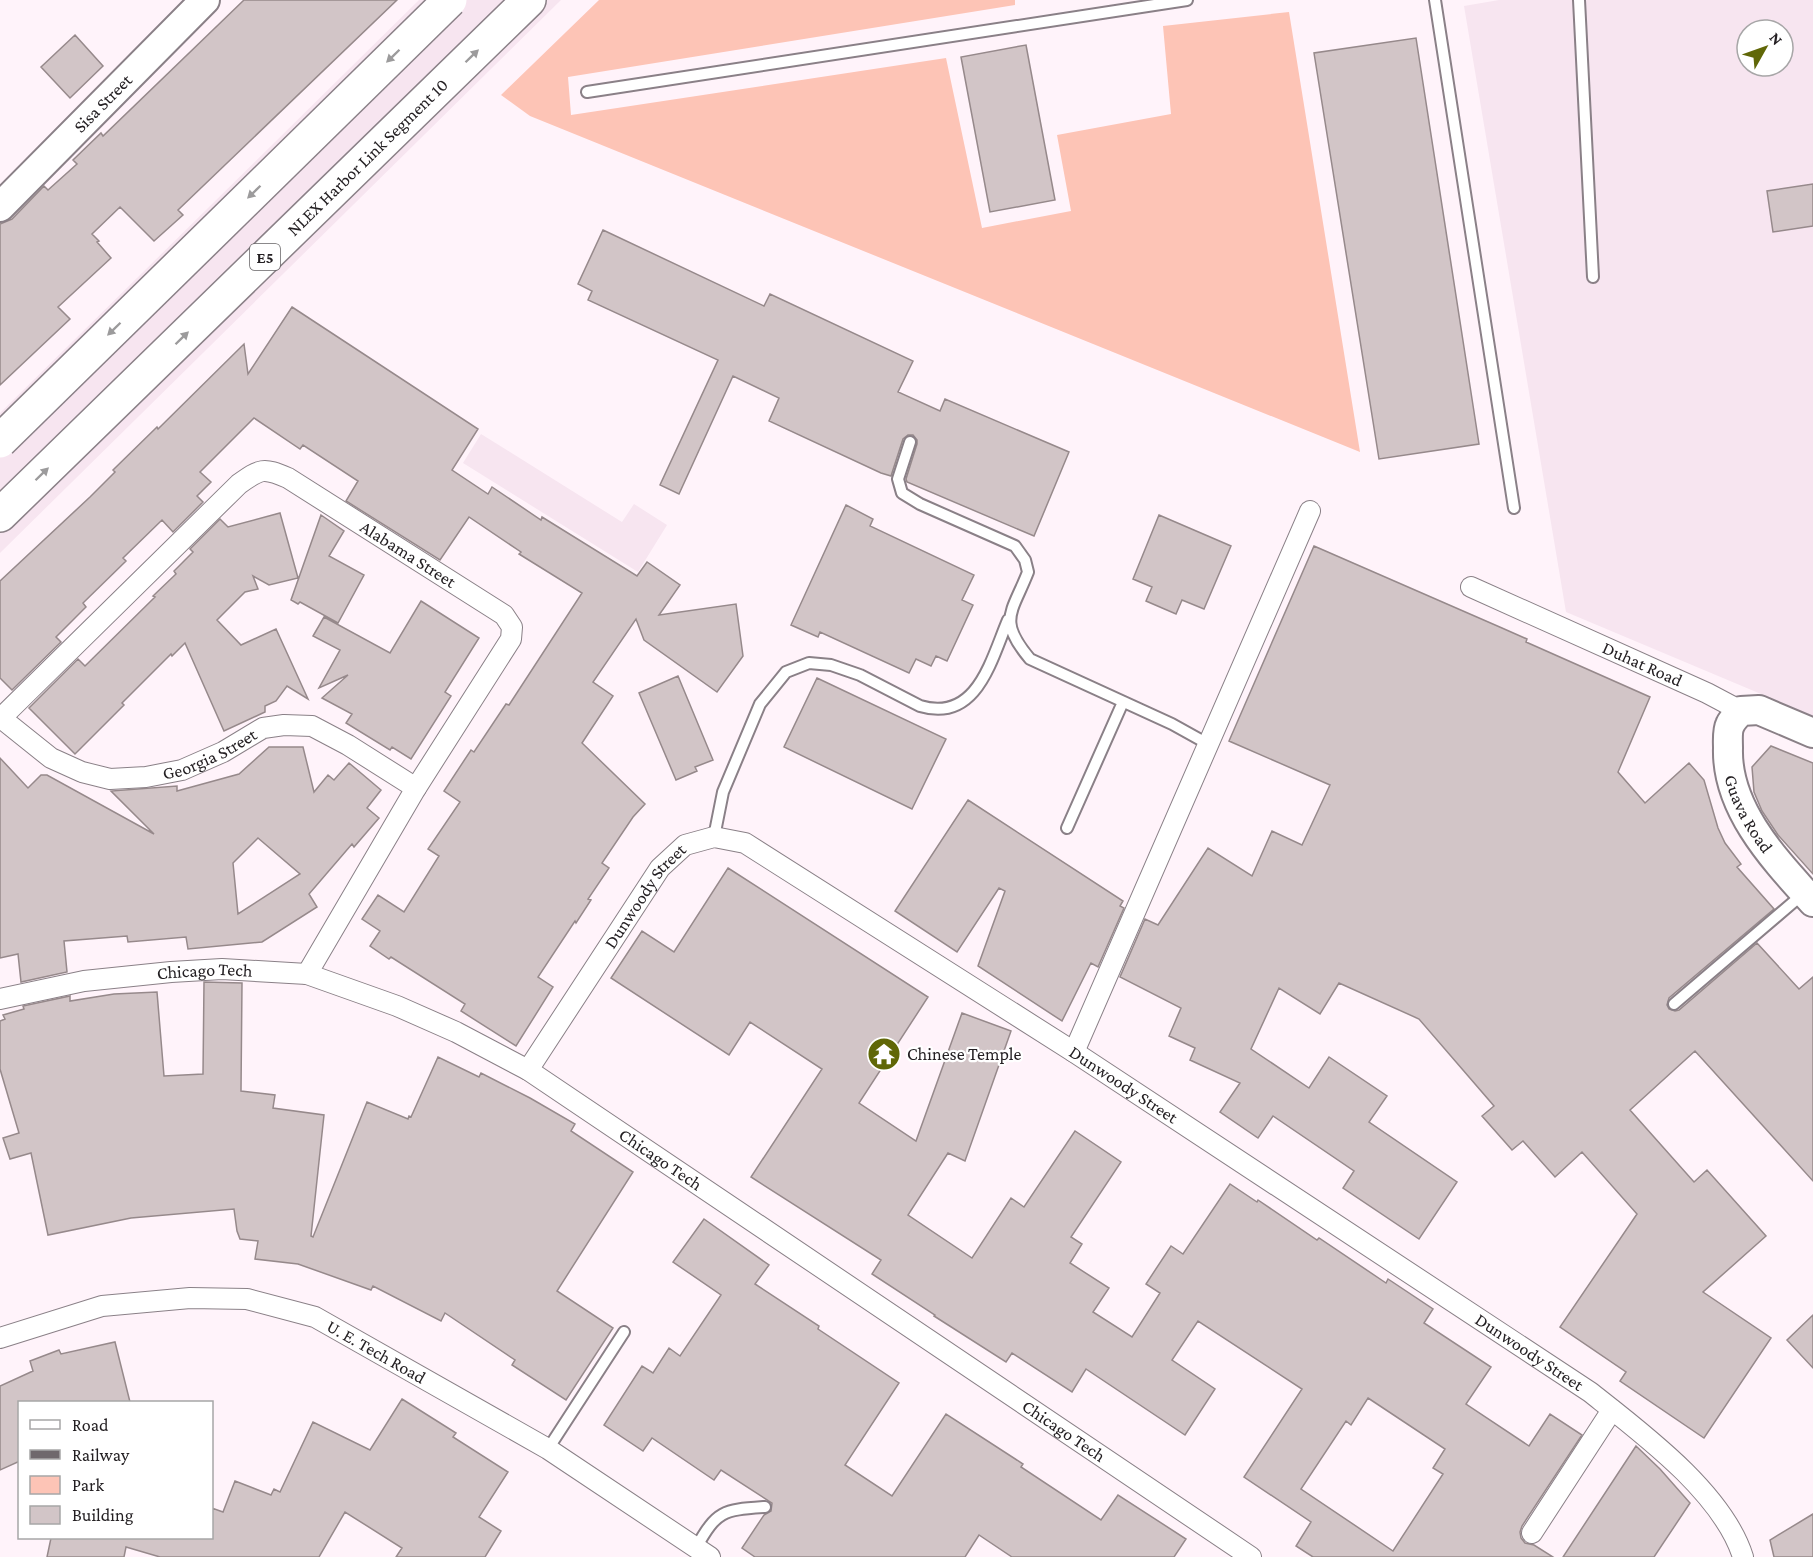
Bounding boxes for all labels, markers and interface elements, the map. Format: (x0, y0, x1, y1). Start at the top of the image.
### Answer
north arrow (1735, 18, 1795, 78)
text: N (1766, 29, 1786, 48)
one-way arrow (386, 48, 400, 62)
one-way arrow (465, 49, 479, 63)
street label: Sisa Street (70, 69, 137, 137)
street label: NLEX Harbor Link Segment 10 (283, 74, 452, 240)
one-way arrow (247, 185, 261, 199)
road number: E5 (250, 244, 280, 270)
one-way arrow (108, 321, 122, 335)
one-way arrow (174, 331, 189, 345)
one-way arrow (34, 467, 49, 481)
street label: Alabama Street (357, 516, 460, 592)
street label: Duhat Road (1599, 637, 1686, 691)
street label: Georgia Street (161, 724, 261, 784)
street label: Guava Road (1721, 773, 1777, 857)
street label: Dunwoody Street (600, 839, 691, 952)
street label: Chicago Tech (156, 959, 253, 983)
temple icon: Chinese Temple (866, 1036, 902, 1072)
street label: Dunwoody Street (1066, 1042, 1182, 1128)
place label: Chinese Temple (907, 1044, 1022, 1064)
street label: Chicago Tech (615, 1124, 706, 1195)
street label: Dunwoody Street (1471, 1309, 1588, 1395)
street label: U. E. Tech Road (323, 1316, 430, 1388)
street label: Chicago Tech (1018, 1396, 1109, 1466)
legend (18, 1401, 213, 1539)
text: Road (72, 1415, 109, 1435)
text: Railway (72, 1445, 130, 1465)
text: Park (72, 1475, 104, 1495)
text: Building (72, 1505, 134, 1525)

